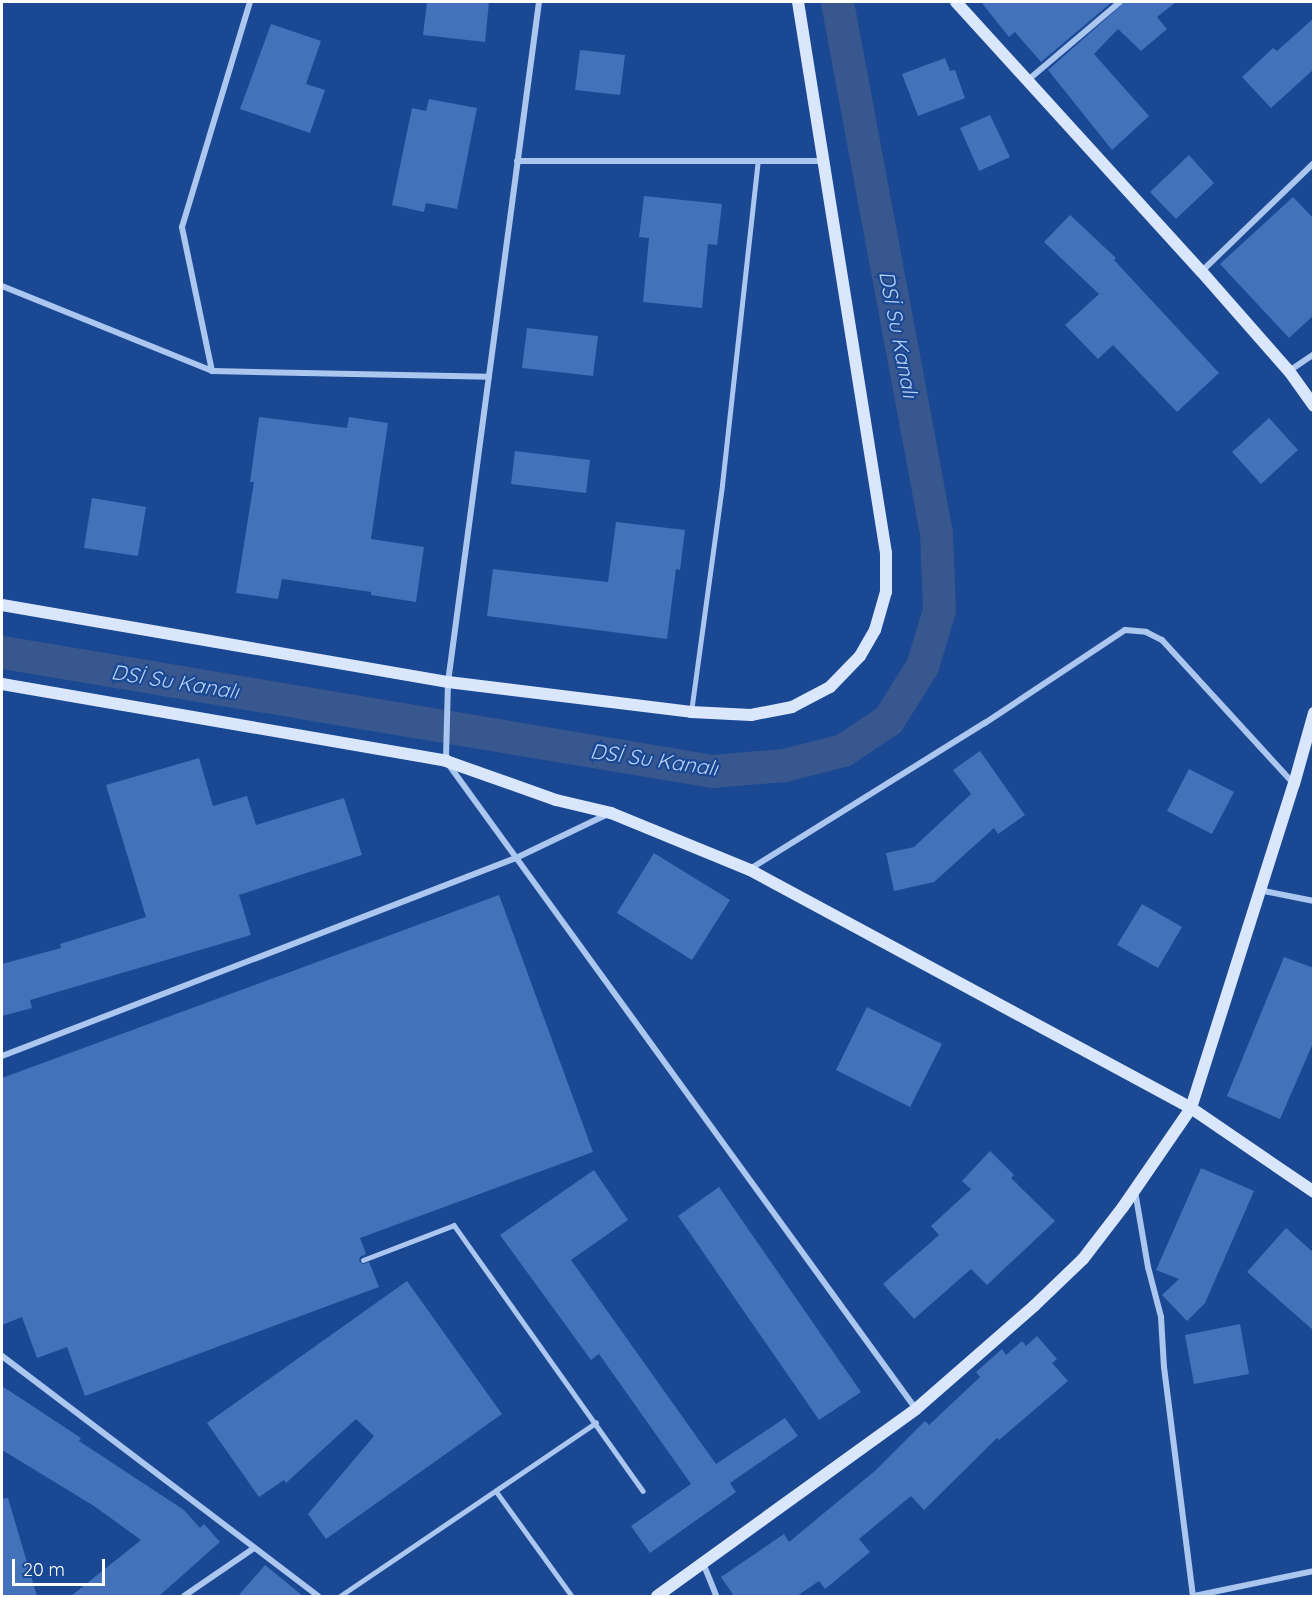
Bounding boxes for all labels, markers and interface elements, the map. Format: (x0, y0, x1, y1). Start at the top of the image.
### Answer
water label: DSİ Su Kanalı (874, 269, 924, 399)
water label: DSİ Su Kanalı (110, 659, 240, 703)
water label: DSİ Su Kanalı (589, 738, 719, 780)
scale bar (15, 1547, 108, 1585)
text: 20 m (23, 1558, 65, 1581)

